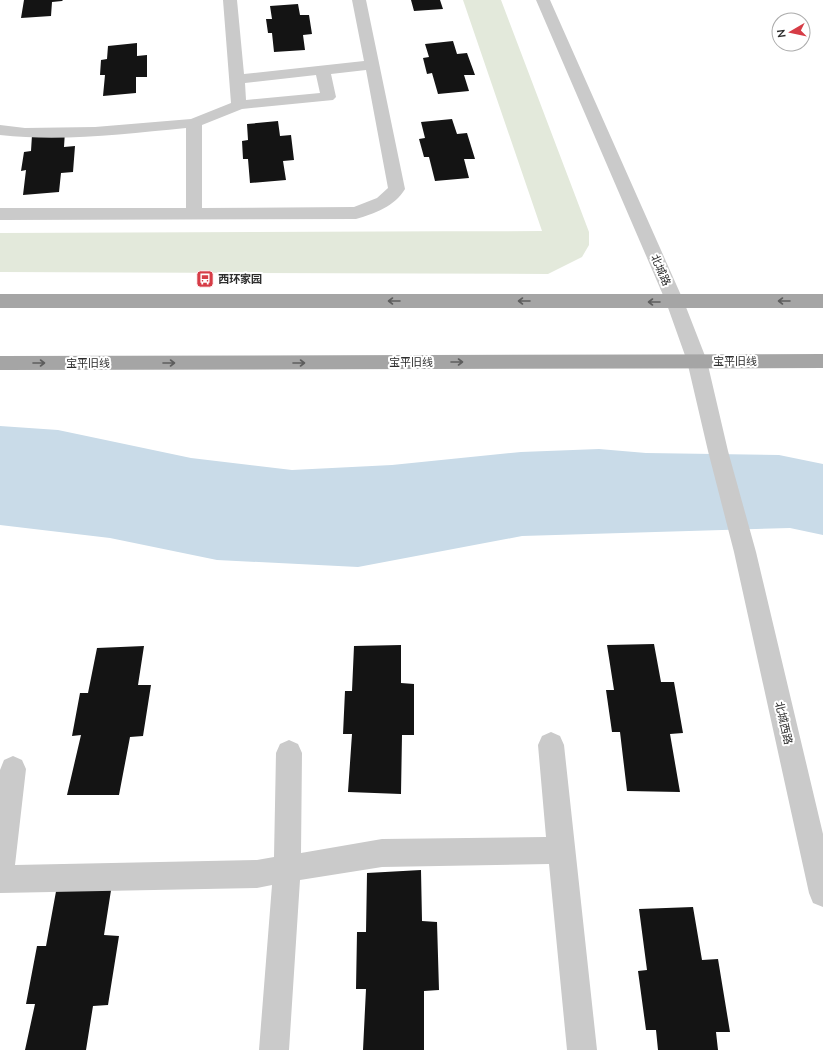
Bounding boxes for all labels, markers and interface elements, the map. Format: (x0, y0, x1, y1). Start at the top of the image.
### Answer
north arrow (771, 12, 811, 52)
text: N (774, 28, 789, 39)
street label: 北城路 (648, 252, 674, 288)
bus stop icon: 西环家园 (195, 269, 215, 289)
place label: 西环家园 (218, 272, 262, 286)
one-way arrow (388, 297, 401, 305)
one-way arrow (778, 297, 791, 305)
one-way arrow (518, 298, 531, 305)
one-way arrow (648, 298, 661, 306)
street label: 宝平旧线 (713, 354, 757, 368)
street label: 宝平旧线 (389, 355, 433, 369)
street label: 宝平旧线 (66, 356, 110, 370)
one-way arrow (450, 358, 463, 366)
one-way arrow (32, 359, 45, 367)
one-way arrow (162, 359, 175, 367)
one-way arrow (292, 359, 305, 367)
street label: 北城西路 (772, 700, 796, 746)

